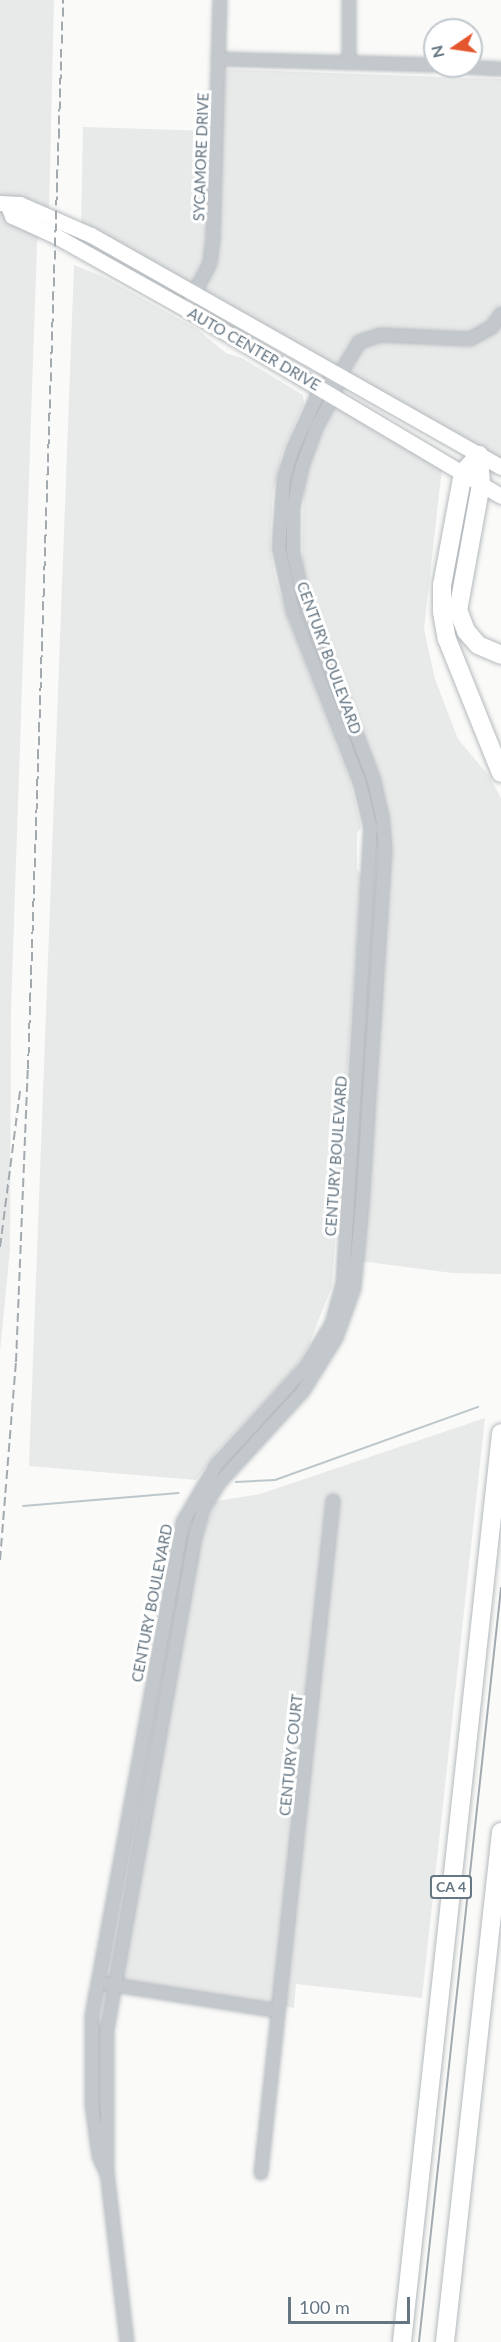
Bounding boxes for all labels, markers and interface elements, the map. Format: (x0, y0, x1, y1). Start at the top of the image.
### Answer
north arrow (423, 18, 483, 78)
text: N (426, 44, 448, 60)
street label: SYCAMORE DRIVE (190, 92, 212, 222)
street label: AUTO CENTER DRIVE (185, 304, 323, 394)
street label: CENTURY BOULEVARD (293, 579, 365, 737)
street label: CENTURY BOULEVARD (321, 1075, 351, 1237)
street label: CENTURY BOULEVARD (128, 1522, 176, 1684)
street label: CENTURY COURT (276, 1693, 306, 1817)
road number: CA 4 (428, 1876, 474, 1898)
scale bar (291, 2285, 412, 2323)
text: 100 m (299, 2296, 350, 2318)

